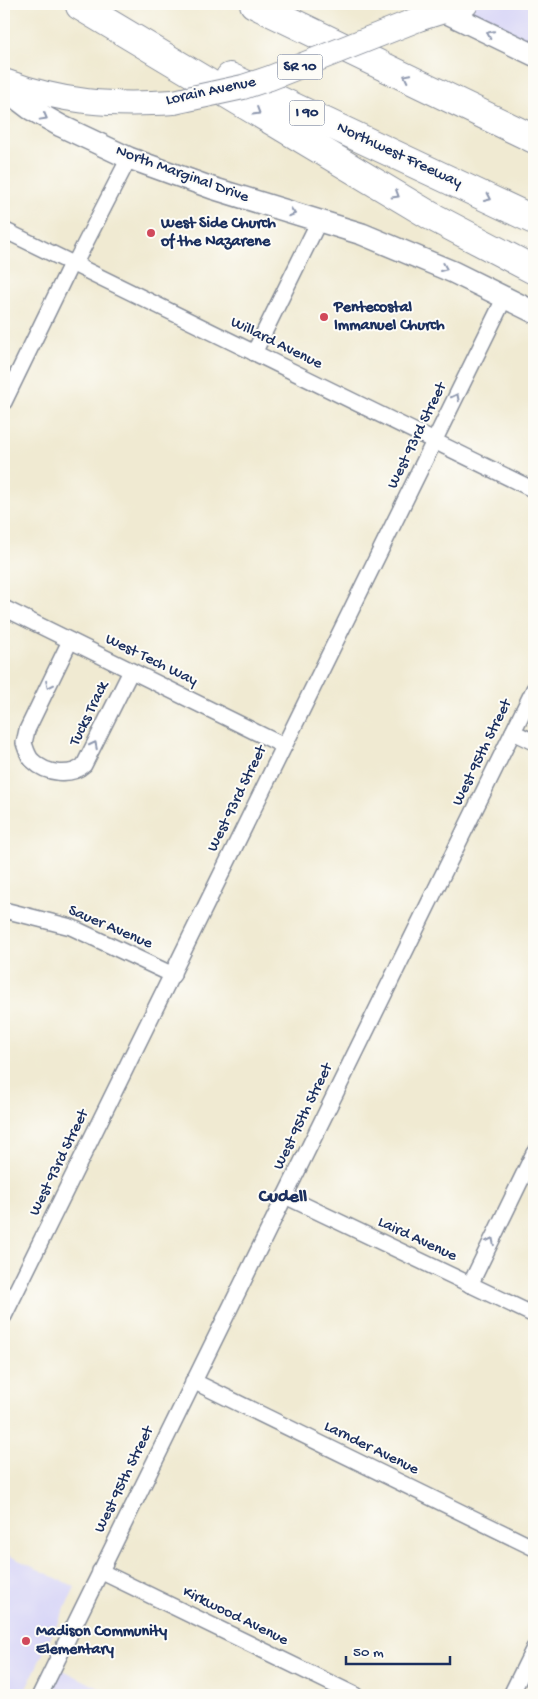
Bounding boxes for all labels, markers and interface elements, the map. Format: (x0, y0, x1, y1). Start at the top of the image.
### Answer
one-way arrow (487, 30, 496, 40)
road number: SR 10 (278, 54, 322, 80)
street label: Lorain Avenue (164, 73, 259, 111)
one-way arrow (403, 73, 412, 83)
road number: I 90 (290, 100, 324, 126)
one-way arrow (251, 105, 260, 115)
one-way arrow (39, 110, 48, 120)
street label: Northwest Freeway (333, 119, 465, 193)
street label: North Marginal Drive (113, 142, 252, 208)
one-way arrow (391, 189, 400, 199)
one-way arrow (483, 192, 492, 202)
one-way arrow (287, 207, 295, 217)
place label: West Side Church of the Nazarene (160, 215, 276, 252)
marker: West Side Church of the Nazarene (145, 227, 157, 239)
one-way arrow (439, 262, 448, 273)
place label: Pentecostal Immanuel Church (333, 299, 445, 336)
marker: Pentecostal Immanuel Church (318, 311, 330, 323)
street label: Willard Avenue (227, 314, 326, 375)
street label: West 93rd Street (384, 378, 453, 492)
one-way arrow (450, 393, 460, 402)
street label: West Tech Way (102, 630, 201, 692)
street label: Tucks Track (66, 677, 115, 750)
one-way arrow (45, 680, 55, 689)
street label: West 95th Street (449, 695, 518, 809)
street label: West 93rd Street (204, 741, 273, 855)
one-way arrow (88, 742, 98, 751)
street label: Sauer Avenue (65, 902, 156, 955)
street label: West 95th Street (270, 1059, 339, 1173)
street label: West 93rd Street (26, 1105, 95, 1219)
district label: Cudell (258, 1186, 307, 1209)
street label: Laird Avenue (374, 1213, 460, 1267)
one-way arrow (485, 1237, 496, 1246)
street label: Larnder Avenue (320, 1418, 422, 1480)
street label: West 95th Street (91, 1422, 160, 1536)
street label: Kirkwood Avenue (179, 1583, 292, 1651)
place label: Madison Community Elementary (36, 1623, 167, 1660)
scale bar (346, 1634, 449, 1666)
marker: Madison Community Elementary (20, 1635, 32, 1647)
text: 50 m (353, 1644, 384, 1662)

